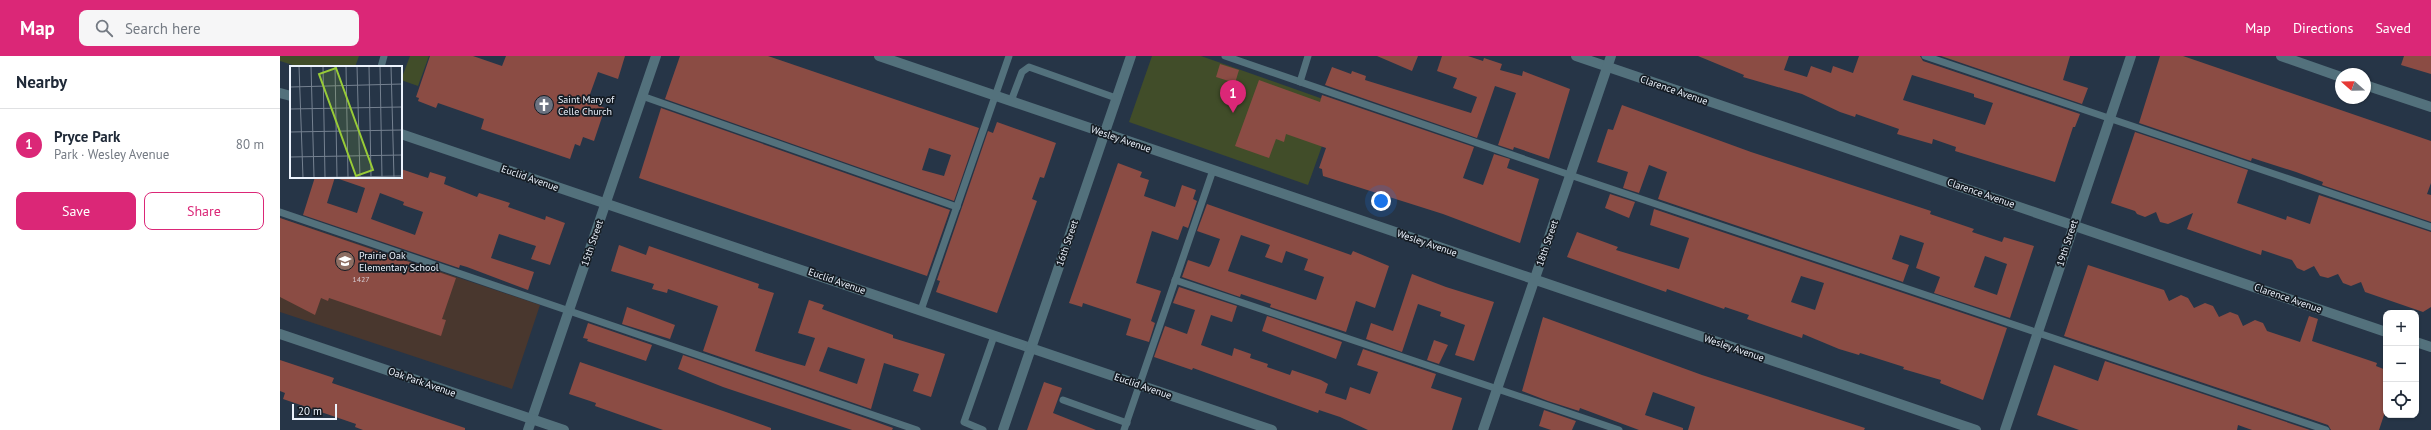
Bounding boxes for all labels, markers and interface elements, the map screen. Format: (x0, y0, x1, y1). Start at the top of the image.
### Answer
search box (79, 10, 359, 46)
text: Map (20, 16, 55, 40)
icon: search (93, 17, 115, 39)
text: Search here (125, 19, 201, 38)
text: Map (2245, 19, 2271, 37)
text: Directions (2293, 19, 2353, 37)
text: Saved (2375, 19, 2411, 37)
inset map (290, 66, 402, 178)
north arrow (2335, 68, 2371, 104)
text: Nearby (16, 71, 67, 93)
street label: Clarence Avenue (1639, 72, 1709, 108)
pin: 1 (1220, 80, 1246, 113)
place label: Saint Mary of Celle Church (558, 93, 615, 118)
church icon: Saint Mary of Celle Church (533, 94, 555, 116)
street label: Wesley Avenue (1089, 123, 1153, 155)
text: Pryce Park (54, 127, 120, 146)
text: 1 (25, 136, 33, 153)
text: 80 m (236, 136, 264, 153)
text: Park · Wesley Avenue (54, 146, 169, 163)
street label: Euclid Avenue (500, 162, 560, 194)
street label: Clarence Avenue (1946, 175, 2016, 211)
your location (1371, 191, 1391, 211)
button: Save (16, 192, 136, 230)
button: Share (144, 192, 264, 230)
street label: 15th Street (578, 218, 606, 268)
street label: 16th Street (1053, 218, 1081, 268)
street label: 18th Street (1533, 218, 1561, 268)
street label: 19th Street (2053, 218, 2081, 268)
street label: Wesley Avenue (1395, 227, 1459, 259)
place label: Prairie Oak Elementary School (359, 249, 439, 274)
school or university icon: Prairie Oak Elementary School (334, 250, 356, 272)
street label: Euclid Avenue (807, 265, 867, 297)
house number: 1427 (352, 274, 370, 284)
street label: Clarence Avenue (2253, 280, 2323, 316)
map controls (2383, 310, 2419, 418)
button: + (2383, 310, 2419, 346)
street label: Wesley Avenue (1702, 332, 1766, 364)
button: − (2383, 346, 2419, 382)
street label: Oak Park Avenue (386, 364, 458, 400)
street label: Euclid Avenue (1113, 370, 1173, 402)
button: locate (2383, 382, 2419, 418)
scale bar (292, 402, 337, 421)
text: 20 m (298, 404, 322, 418)

